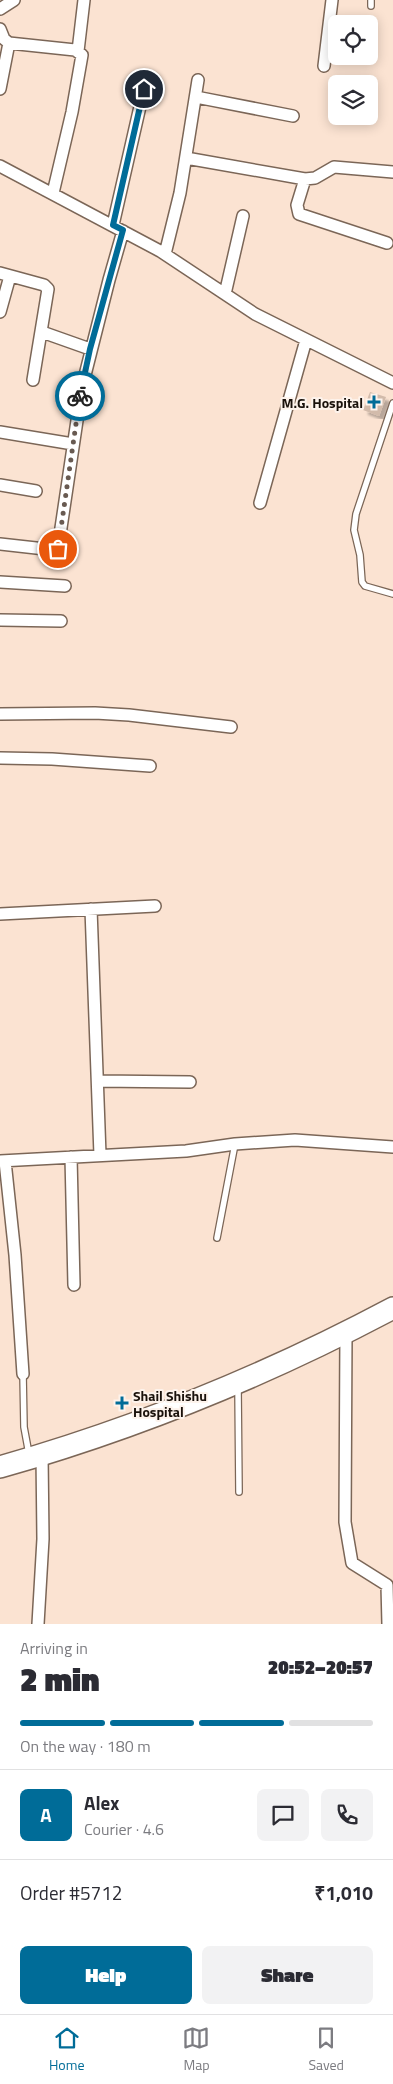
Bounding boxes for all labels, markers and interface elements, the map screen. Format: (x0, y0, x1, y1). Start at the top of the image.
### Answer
map controls (328, 15, 378, 125)
button: locate (328, 15, 378, 65)
pin (123, 68, 165, 110)
icon: home (130, 75, 158, 103)
button: layers (328, 75, 378, 125)
courier (55, 371, 105, 421)
icon: bike (66, 382, 94, 410)
place label: M.G. Hospital (281, 392, 363, 413)
marker: M.G. Hospital (367, 395, 381, 409)
pin (37, 528, 79, 570)
icon: bag (44, 535, 72, 563)
place label: Shail Shishu Hospital (133, 1385, 207, 1422)
marker: Shail Shishu Hospital (115, 1396, 129, 1410)
text: Arriving in (20, 1636, 88, 1660)
text: 20:52–20:57 (268, 1652, 373, 1681)
text: 2 min (20, 1655, 100, 1703)
text: On the way · 180 m (20, 1734, 151, 1758)
text: Alex (84, 1788, 119, 1817)
button: chat (257, 1789, 309, 1841)
button: phone (321, 1789, 373, 1841)
text: A (40, 1800, 52, 1829)
text: Courier · 4.6 (84, 1817, 164, 1841)
text: Order #5712 (20, 1878, 122, 1907)
text: ₹1,010 (315, 1878, 373, 1907)
button: Help (20, 1946, 192, 2004)
button: Share (202, 1946, 373, 2004)
tab: Home (49, 2024, 85, 2075)
tab: Map (182, 2024, 210, 2075)
tab: Saved (308, 2024, 344, 2075)

